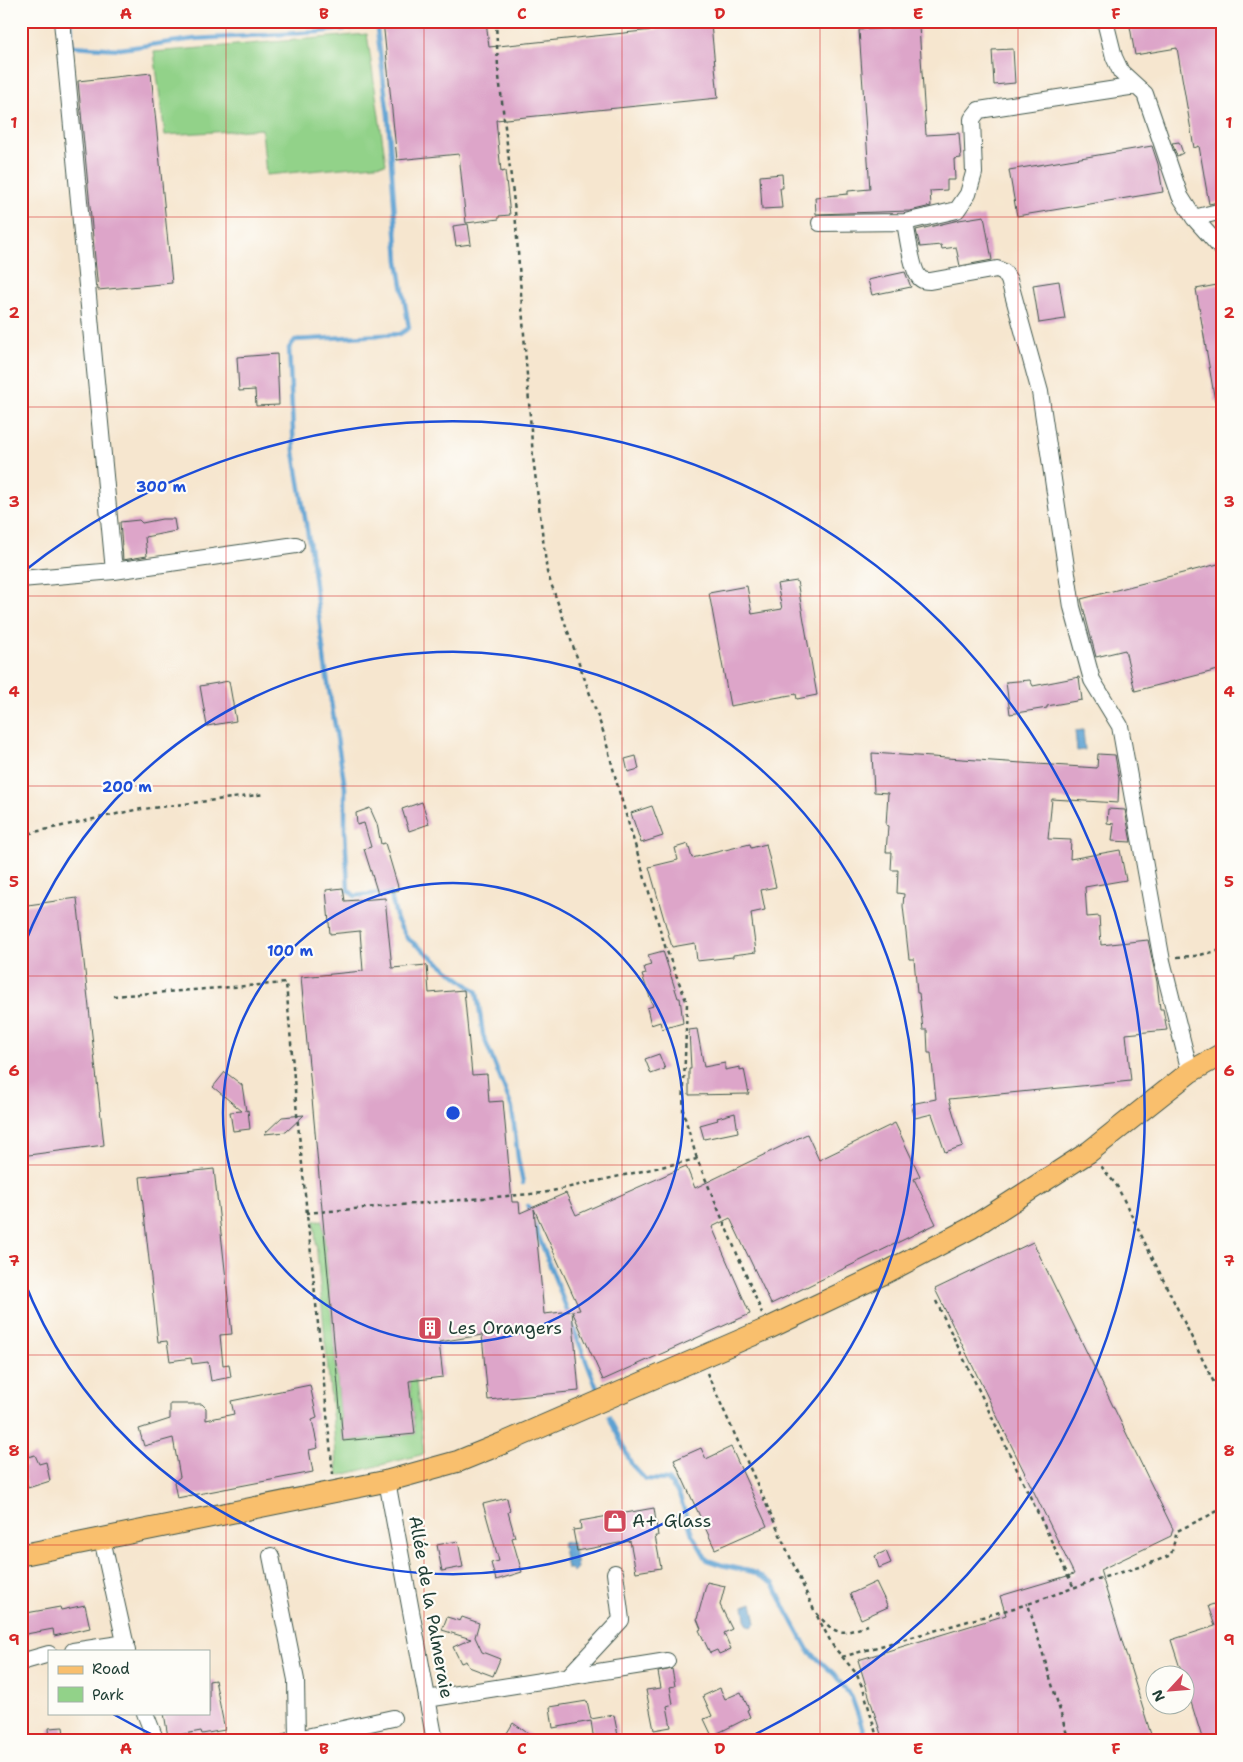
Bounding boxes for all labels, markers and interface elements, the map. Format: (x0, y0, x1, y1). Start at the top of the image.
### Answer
text: A (120, 3, 132, 24)
text: B (319, 3, 329, 24)
text: C (517, 3, 527, 24)
text: D (714, 3, 726, 24)
text: E (913, 3, 923, 24)
text: F (1111, 3, 1121, 24)
text: 1 (10, 112, 18, 133)
text: 1 (1225, 112, 1233, 133)
text: 2 (8, 302, 20, 323)
text: 2 (1223, 302, 1235, 323)
text: 300 m (136, 477, 186, 497)
text: 3 (8, 491, 20, 512)
text: 3 (1223, 491, 1235, 512)
text: 4 (8, 681, 20, 702)
text: 4 (1223, 681, 1235, 702)
text: 200 m (102, 777, 152, 797)
text: 5 (9, 871, 19, 892)
text: 5 (1224, 871, 1234, 892)
text: 100 m (267, 941, 313, 961)
text: 6 (8, 1060, 20, 1081)
text: 6 (1223, 1060, 1235, 1081)
centre of rings (444, 1104, 462, 1122)
text: 7 (8, 1250, 20, 1271)
text: 7 (1223, 1250, 1235, 1271)
building icon: Les Orangers (417, 1315, 443, 1341)
place label: Les Orangers (448, 1316, 562, 1340)
text: 8 (8, 1440, 20, 1461)
text: 8 (1223, 1440, 1235, 1461)
shop icon: A+ Glass (602, 1508, 628, 1534)
place label: A+ Glass (632, 1509, 711, 1533)
street label: Allée de la Palmeraie (403, 1514, 459, 1700)
text: 9 (8, 1629, 20, 1650)
text: 9 (1223, 1629, 1235, 1650)
legend (48, 1650, 210, 1714)
text: Road (92, 1659, 130, 1679)
north arrow (1146, 1664, 1196, 1714)
text: Park (92, 1685, 124, 1705)
text: N (1148, 1687, 1169, 1705)
text: A (120, 1738, 132, 1759)
text: B (319, 1738, 329, 1759)
text: C (517, 1738, 527, 1759)
text: D (714, 1738, 726, 1759)
text: E (913, 1738, 923, 1759)
text: F (1111, 1738, 1121, 1759)

